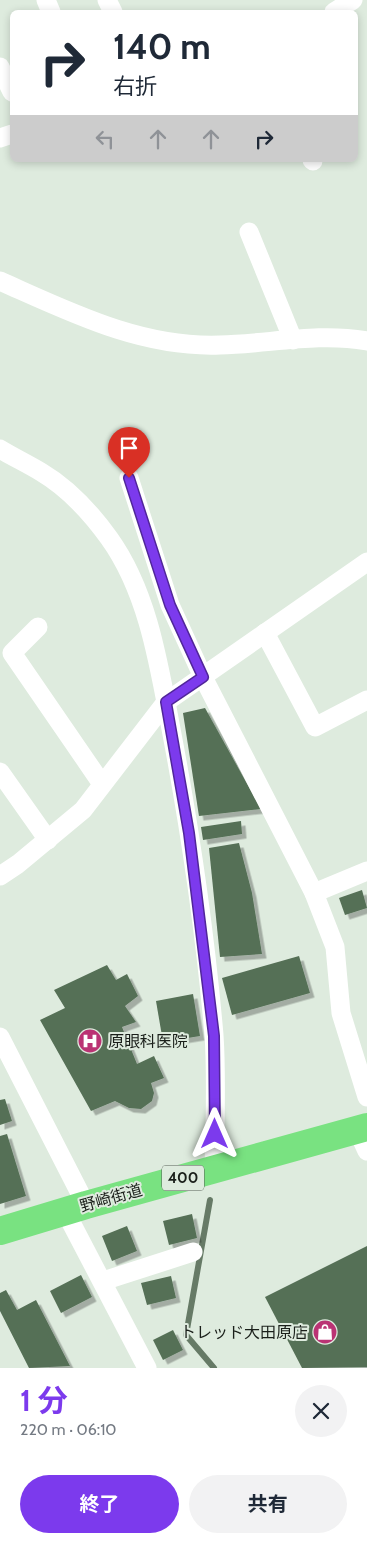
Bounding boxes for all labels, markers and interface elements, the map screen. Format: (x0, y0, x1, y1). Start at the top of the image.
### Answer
text: 140 m (113, 25, 211, 68)
icon: right (30, 30, 95, 95)
text: 右折 (113, 73, 157, 100)
icon: left (91, 125, 119, 153)
icon: ahead (144, 125, 172, 153)
icon: ahead (197, 125, 225, 153)
icon: right (250, 125, 278, 153)
pin (108, 427, 150, 478)
icon: arrive (115, 434, 143, 462)
hospital icon: 原眼科医院 (77, 1028, 103, 1054)
place label: 原眼科医院 (108, 1032, 188, 1051)
position arrow (188, 1107, 240, 1159)
road number: 400 (162, 1166, 204, 1190)
street label: 野崎街道 (78, 1180, 144, 1216)
shop icon: トレッド大田原店 (312, 1319, 338, 1345)
place label: トレッド大田原店 (180, 1323, 308, 1342)
text: 1 分 (20, 1382, 68, 1419)
button: close (295, 1385, 347, 1437)
text: 220 m · 06:10 (20, 1420, 117, 1439)
button: 終了 (20, 1475, 179, 1533)
button: 共有 (189, 1475, 347, 1533)

